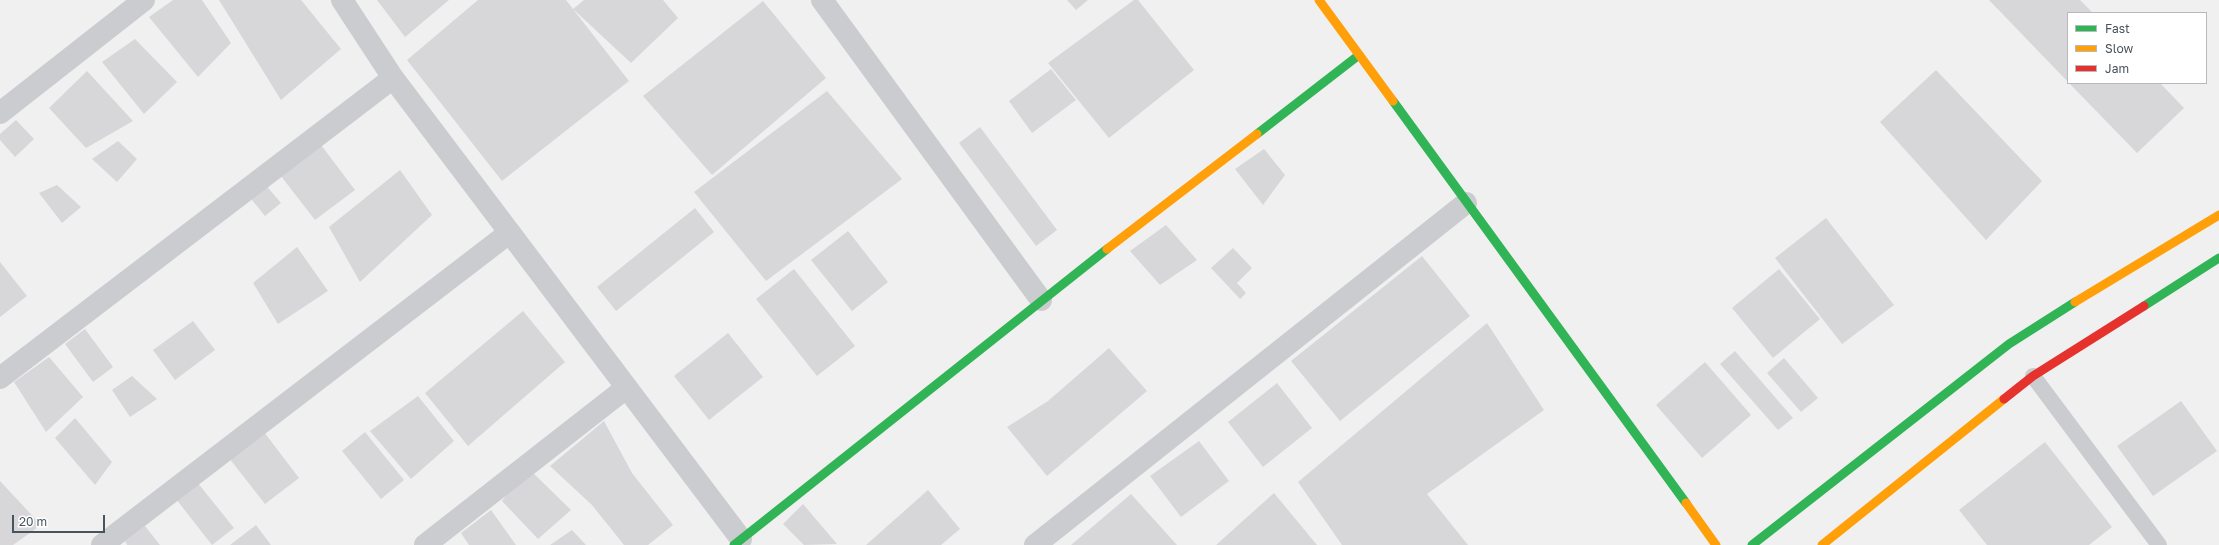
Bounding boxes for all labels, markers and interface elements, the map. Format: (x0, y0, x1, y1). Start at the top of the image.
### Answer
legend (2067, 12, 2207, 84)
text: Fast (2105, 21, 2130, 36)
text: Slow (2105, 41, 2133, 56)
text: Jam (2105, 61, 2129, 76)
scale bar (14, 507, 107, 533)
text: 20 m (19, 514, 47, 529)

